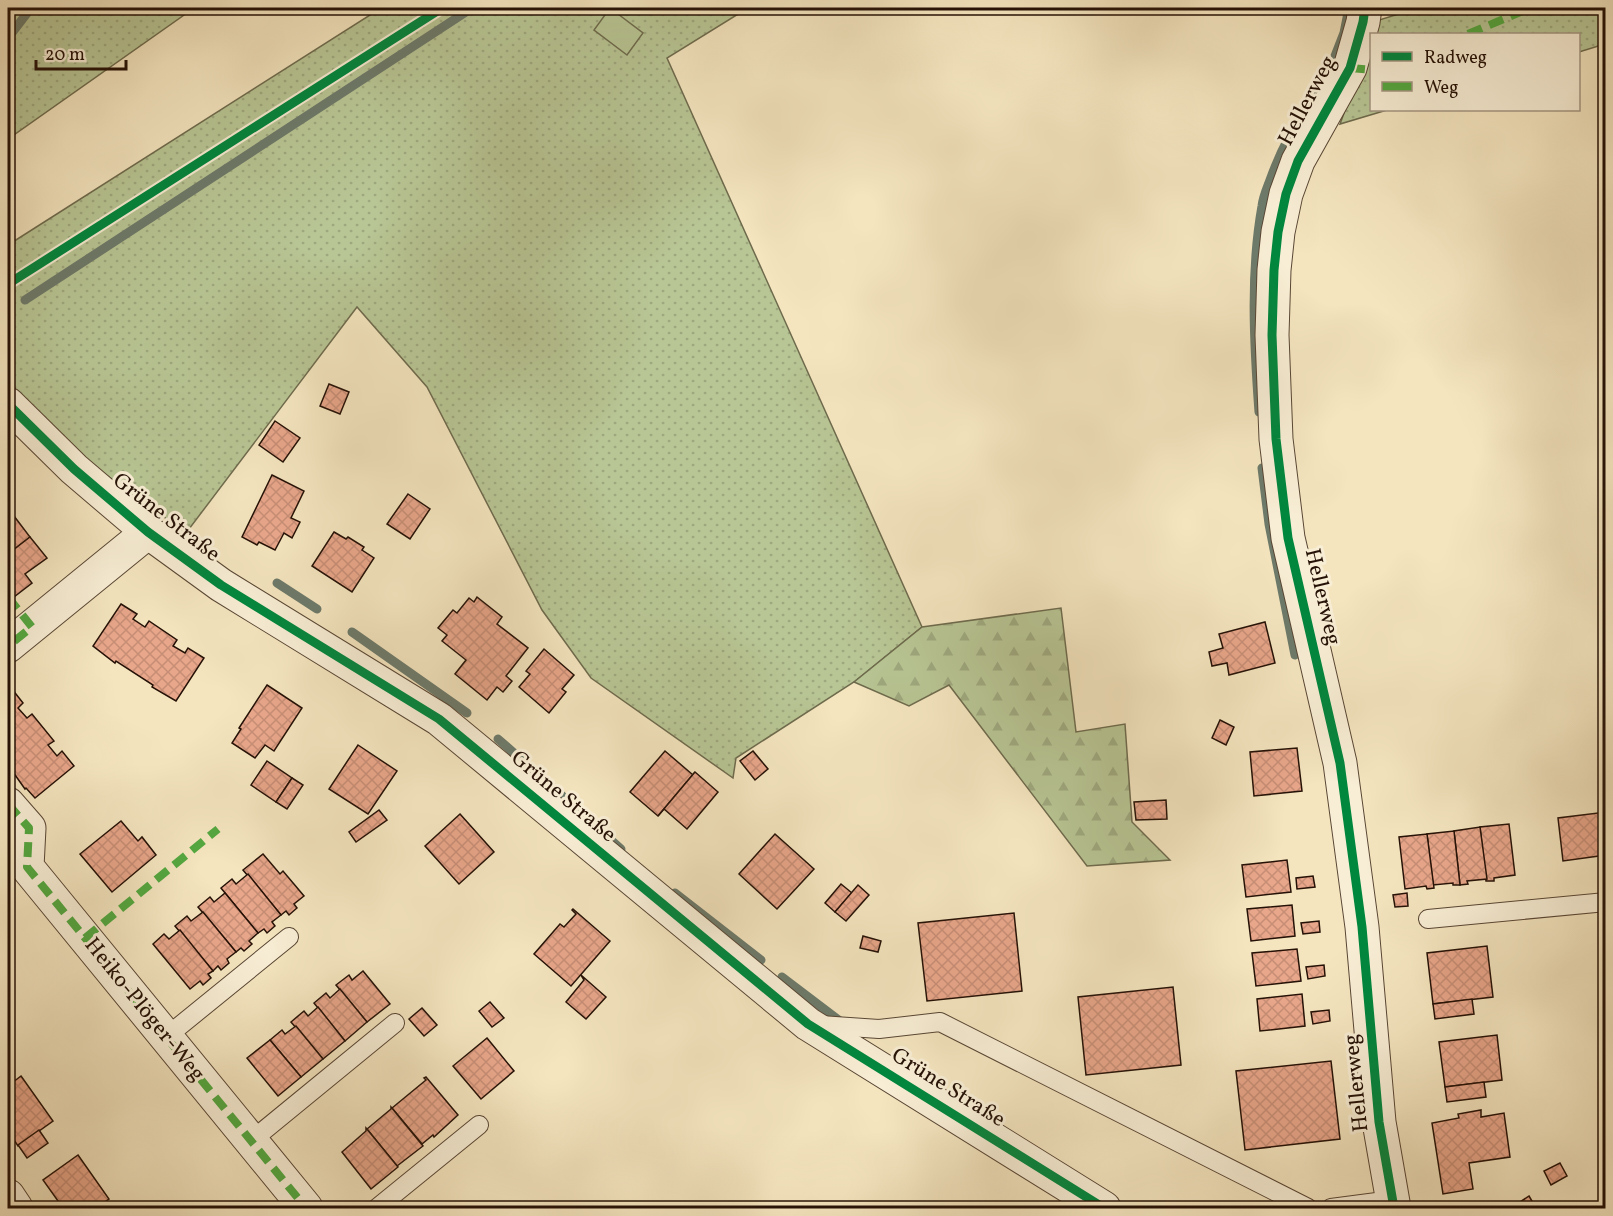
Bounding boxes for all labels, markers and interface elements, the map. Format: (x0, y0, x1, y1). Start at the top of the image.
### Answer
scale bar (36, 33, 126, 71)
legend (1370, 33, 1580, 111)
text: 20 m (45, 43, 85, 68)
text: Radweg (1424, 46, 1487, 71)
street label: Hellerweg (1271, 50, 1345, 152)
text: Weg (1424, 76, 1458, 101)
street label: Grüne Straße (106, 466, 226, 570)
street label: Hellerweg (1296, 546, 1348, 648)
street label: Grüne Straße (504, 744, 622, 850)
street label: Heiko-Plöger-Weg (76, 931, 212, 1089)
street label: Hellerweg (1336, 1033, 1378, 1133)
street label: Grüne Straße (885, 1041, 1011, 1135)

